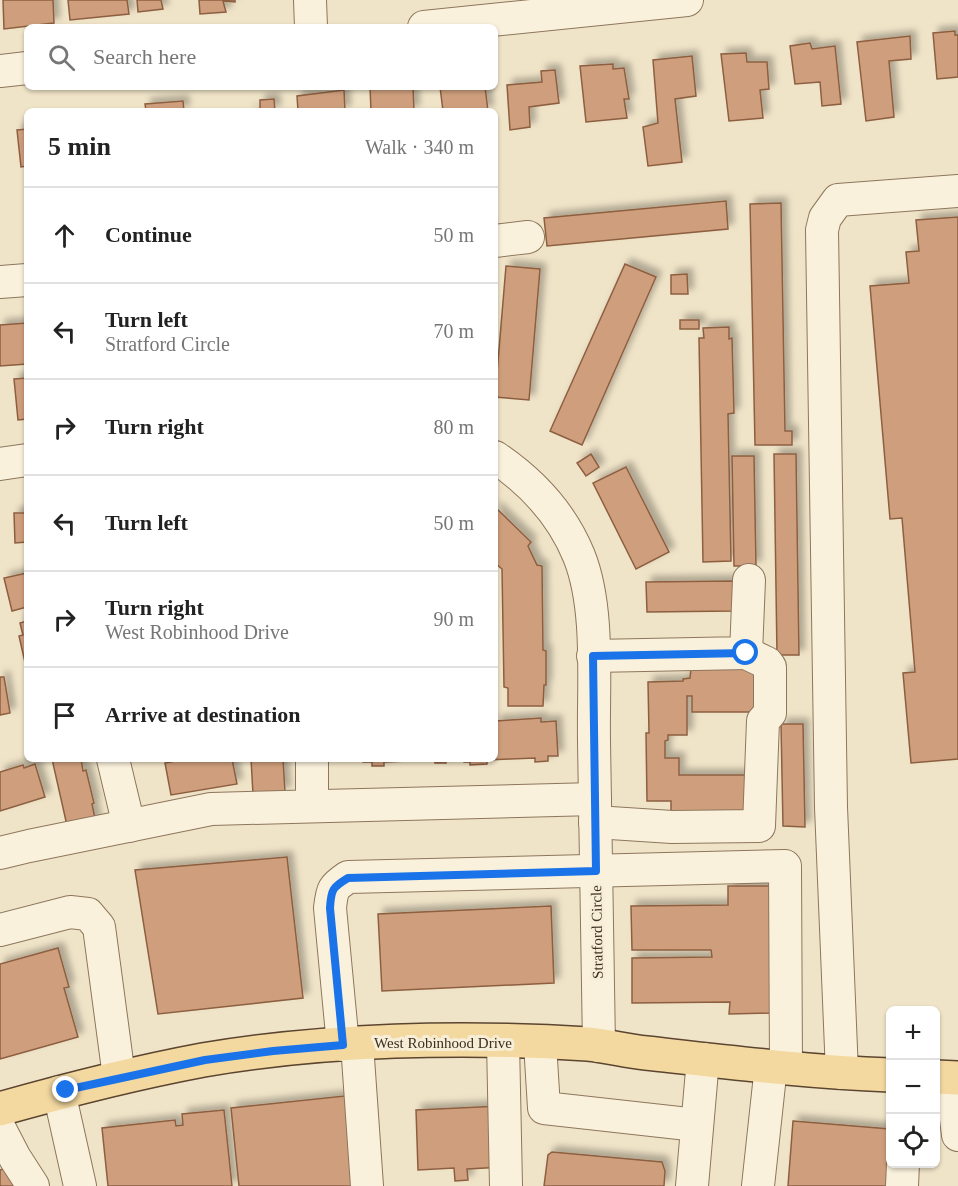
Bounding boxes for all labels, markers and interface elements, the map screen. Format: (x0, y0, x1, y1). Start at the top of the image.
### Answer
search box (24, 24, 498, 90)
icon: search (45, 41, 78, 74)
text: Search here (93, 44, 196, 69)
text: 5 min (48, 132, 111, 161)
text: Walk · 340 m (365, 136, 474, 158)
icon: ahead (48, 219, 81, 252)
text: Continue (105, 222, 192, 247)
text: 50 m (433, 224, 474, 246)
text: Turn left (105, 307, 188, 332)
icon: left (48, 315, 81, 348)
text: 70 m (433, 320, 474, 342)
text: Stratford Circle (105, 333, 230, 355)
icon: right (48, 411, 81, 444)
text: Turn right (105, 414, 204, 439)
text: 80 m (433, 416, 474, 438)
icon: left (48, 507, 81, 540)
text: Turn left (105, 510, 188, 535)
text: 50 m (433, 512, 474, 534)
text: Turn right (105, 595, 204, 620)
icon: right (48, 603, 81, 636)
text: 90 m (433, 608, 474, 630)
text: West Robinhood Drive (105, 621, 289, 643)
route start (732, 639, 758, 665)
icon: arrive (48, 699, 81, 732)
text: Arrive at destination (105, 702, 301, 727)
street label: Stratford Circle (588, 885, 606, 979)
map controls (886, 1006, 940, 1168)
button: + (886, 1006, 940, 1060)
street label: West Robinhood Drive (374, 1035, 512, 1051)
button: − (886, 1060, 940, 1114)
route end (52, 1076, 78, 1102)
button: locate (886, 1114, 940, 1168)

